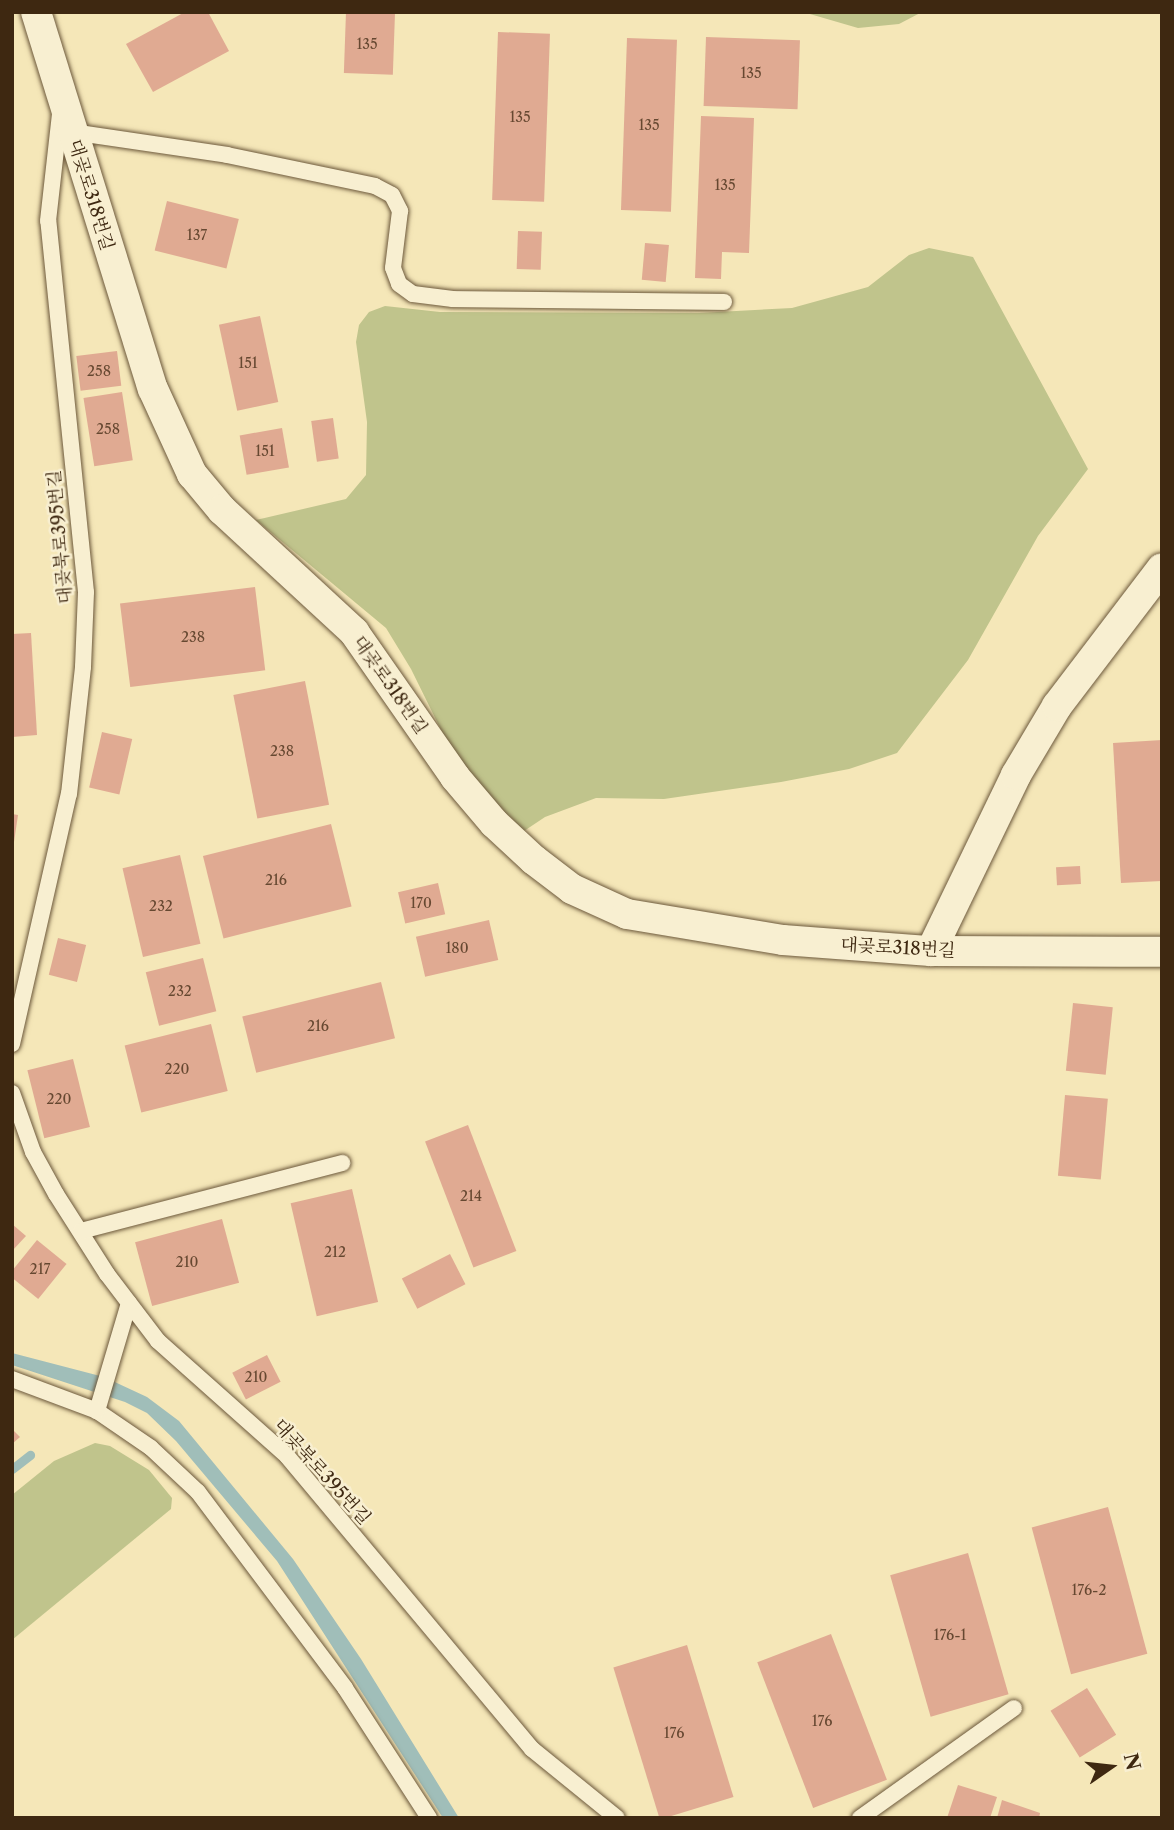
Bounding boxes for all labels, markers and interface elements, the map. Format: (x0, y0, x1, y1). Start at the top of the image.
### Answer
house number: 135 (356, 36, 378, 52)
house number: 135 (740, 65, 762, 81)
house number: 135 (509, 109, 531, 125)
house number: 135 (638, 117, 660, 133)
street label: 대곶로318번길 (64, 137, 118, 253)
house number: 135 (714, 177, 736, 193)
house number: 137 (187, 227, 207, 243)
house number: 151 (238, 355, 258, 371)
house number: 258 (87, 363, 111, 379)
house number: 258 (96, 421, 120, 437)
house number: 151 (255, 443, 275, 459)
street label: 대곶북로395번길 (43, 469, 77, 605)
house number: 238 (181, 629, 205, 645)
street label: 대곶로318번길 (348, 632, 432, 738)
house number: 238 (270, 743, 294, 759)
house number: 216 (265, 872, 287, 888)
house number: 170 (410, 895, 432, 911)
house number: 232 (149, 898, 173, 914)
street label: 대곶로318번길 (840, 934, 956, 962)
house number: 180 (445, 940, 469, 956)
house number: 232 (168, 983, 192, 999)
house number: 216 (307, 1018, 329, 1034)
house number: 220 (165, 1061, 189, 1077)
house number: 220 (47, 1091, 71, 1107)
house number: 214 (460, 1188, 482, 1204)
house number: 212 (324, 1244, 346, 1260)
house number: 210 (176, 1254, 198, 1270)
house number: 217 (30, 1261, 50, 1277)
house number: 210 (245, 1369, 267, 1385)
street label: 대곶북로395번길 (269, 1415, 375, 1529)
house number: 176-2 (1071, 1582, 1107, 1598)
house number: 176-1 (934, 1627, 966, 1643)
house number: 176 (812, 1713, 832, 1729)
house number: 176 (664, 1725, 684, 1741)
north arrow (1076, 1732, 1146, 1802)
text: N (1119, 1751, 1145, 1773)

